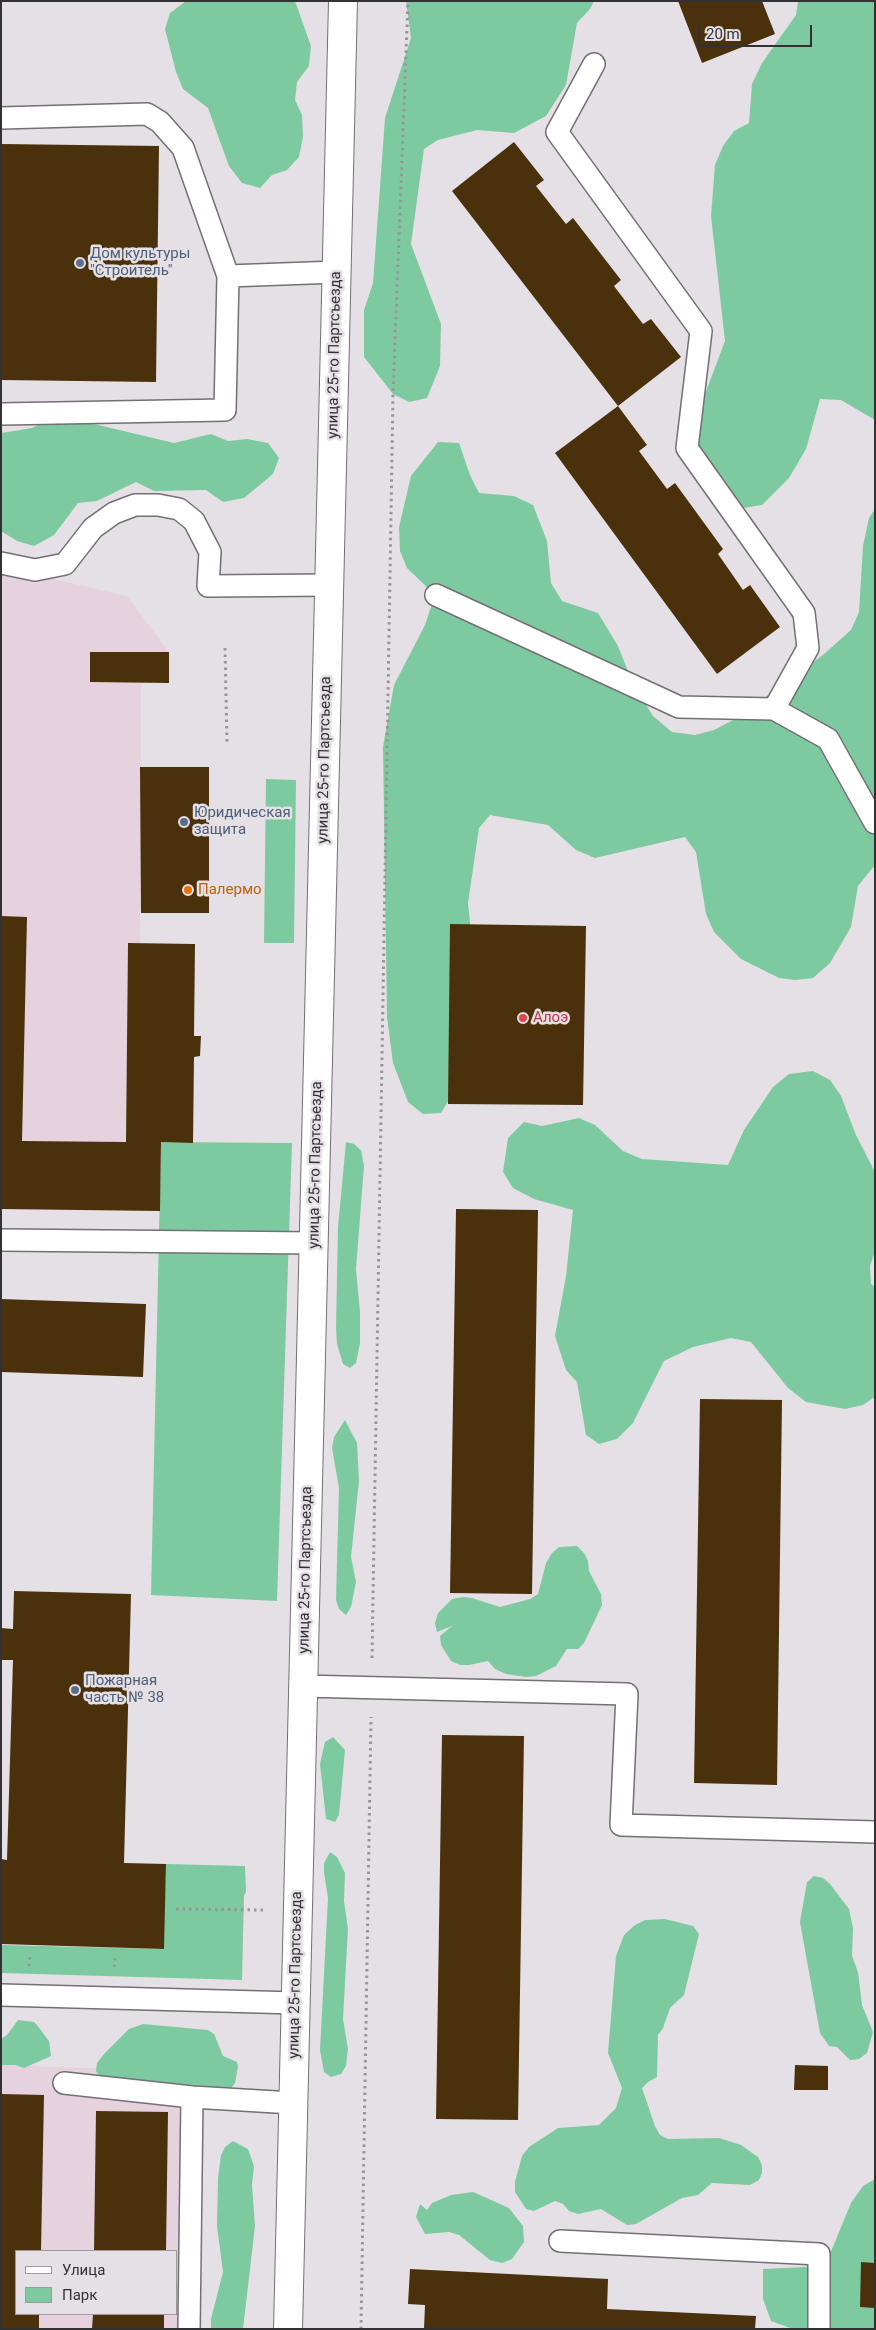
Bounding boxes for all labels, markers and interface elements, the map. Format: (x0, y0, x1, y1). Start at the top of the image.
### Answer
scale bar (701, 15, 815, 47)
text: 20 m (706, 25, 740, 43)
place label: Дом культуры "Строитель" (90, 245, 190, 280)
marker: Дом культуры "Строитель" (74, 257, 86, 269)
street label: улица 25-го Партсъезда (325, 271, 345, 439)
street label: улица 25-го Партсъезда (315, 676, 335, 844)
place label: Юридическая защита (194, 804, 291, 839)
marker: Юридическая защита (178, 816, 190, 828)
place label: Палермо (198, 881, 262, 899)
marker: Палермо (182, 884, 194, 896)
place label: Алоэ (533, 1009, 568, 1027)
marker: Алоэ (517, 1012, 529, 1024)
street label: улица 25-го Партсъезда (306, 1081, 326, 1249)
street label: улица 25-го Партсъезда (296, 1486, 316, 1654)
place label: Пожарная часть № 38 (85, 1672, 164, 1707)
marker: Пожарная часть № 38 (69, 1684, 81, 1696)
street label: улица 25-го Партсъезда (286, 1891, 306, 2059)
legend (15, 2250, 178, 2315)
text: Улица (62, 2261, 105, 2279)
text: Парк (62, 2286, 97, 2304)

